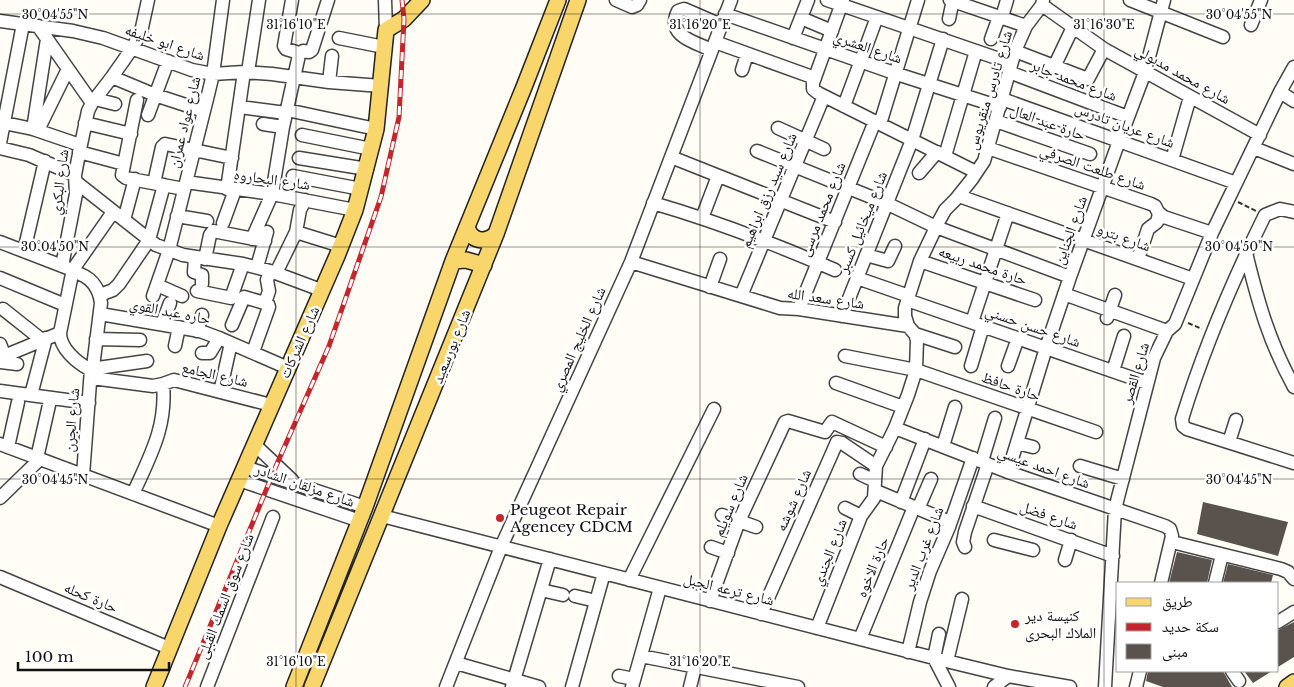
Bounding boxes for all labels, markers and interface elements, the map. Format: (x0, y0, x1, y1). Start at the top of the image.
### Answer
text: 30°04'55"N (22, 7, 89, 22)
text: 30°04'55"N (1206, 7, 1273, 22)
text: 31°16'10"E (266, 17, 326, 32)
text: 31°16'20"E (669, 17, 731, 32)
text: 31°16'30"E (1073, 17, 1135, 32)
street label: شارع ابو خليفه (122, 19, 207, 65)
street label: شارع العشري (830, 26, 905, 70)
street label: شارع تادرس منقريوس (962, 28, 1017, 152)
street label: شارع محمد مدبولي (1131, 40, 1234, 110)
street label: شارع محمد جابر (1027, 55, 1120, 106)
street label: شارع عواد عمران (163, 74, 206, 170)
street label: شارع عريان تادرس (1072, 98, 1178, 153)
street label: حارة عبد العال (1007, 100, 1089, 145)
street label: شارع سيد رزق ابراهيم (735, 129, 802, 251)
street label: شارع طلعت الصرفي (1037, 140, 1148, 197)
street label: شارع البكري (46, 148, 75, 216)
street label: شارع محمد مرسى (794, 159, 851, 259)
street label: شارع البحاروه (233, 164, 311, 195)
street label: شارع ميخائيل كسبر (833, 168, 892, 277)
street label: شارع الجناين (1049, 193, 1092, 267)
street label: شارع بترو (1094, 219, 1153, 256)
text: 30°04'50"N (21, 239, 89, 254)
text: 30°04'50"N (1205, 239, 1273, 254)
street label: حارة محمد ربيعه (936, 241, 1030, 289)
street label: شارع الخليج المصري (546, 283, 612, 396)
street label: شارع سعد الله (786, 283, 866, 314)
street label: حاره عبد القوي (128, 294, 212, 331)
street label: شارع حسن حسني (982, 301, 1083, 354)
street label: شارع الشركات (275, 303, 324, 382)
street label: شارع بورسعيد (428, 306, 475, 386)
street label: شارع القصر (1116, 340, 1154, 407)
street label: شارع الجامع (180, 357, 250, 392)
street label: حارة حافظ (979, 367, 1043, 405)
street label: شارع الجرن (59, 387, 84, 453)
street label: شارع احمد عيسي (994, 442, 1093, 495)
street label: شارع مزلقان الشادر (251, 459, 357, 512)
street label: شارع شوشه (771, 466, 816, 535)
street label: شارع سويلم (708, 471, 753, 540)
text: 30°04'45"N (22, 472, 89, 487)
text: 30°04'45"N (1206, 472, 1273, 487)
street label: شارع فضل (1017, 496, 1080, 535)
place label: Peugeot Repair Agencey CDCM (509, 500, 633, 536)
street label: شارع غرب الدير (898, 504, 949, 593)
marker: Peugeot Repair Agencey CDCM (494, 512, 506, 524)
street label: شارع الجندي (807, 516, 854, 589)
street label: شارع سوق السمك القبلى (192, 530, 259, 662)
street label: حارة الاخوه (851, 534, 893, 600)
street label: شارع ترعه الجبل (682, 569, 776, 610)
street label: حارة كحله (61, 577, 121, 617)
legend (1116, 582, 1279, 672)
text: طريق (1162, 592, 1193, 612)
place label: كنيسة دير الملاك البحرى (1024, 606, 1096, 643)
text: سكة حديد (1162, 617, 1219, 636)
marker: كنيسة دير الملاك البحرى (1009, 618, 1021, 630)
scale bar (18, 640, 169, 672)
text: مبنى (1162, 642, 1188, 662)
text: 100 m (25, 647, 74, 666)
text: 31°16'10"E (266, 654, 326, 669)
text: 31°16'20"E (669, 654, 731, 669)

